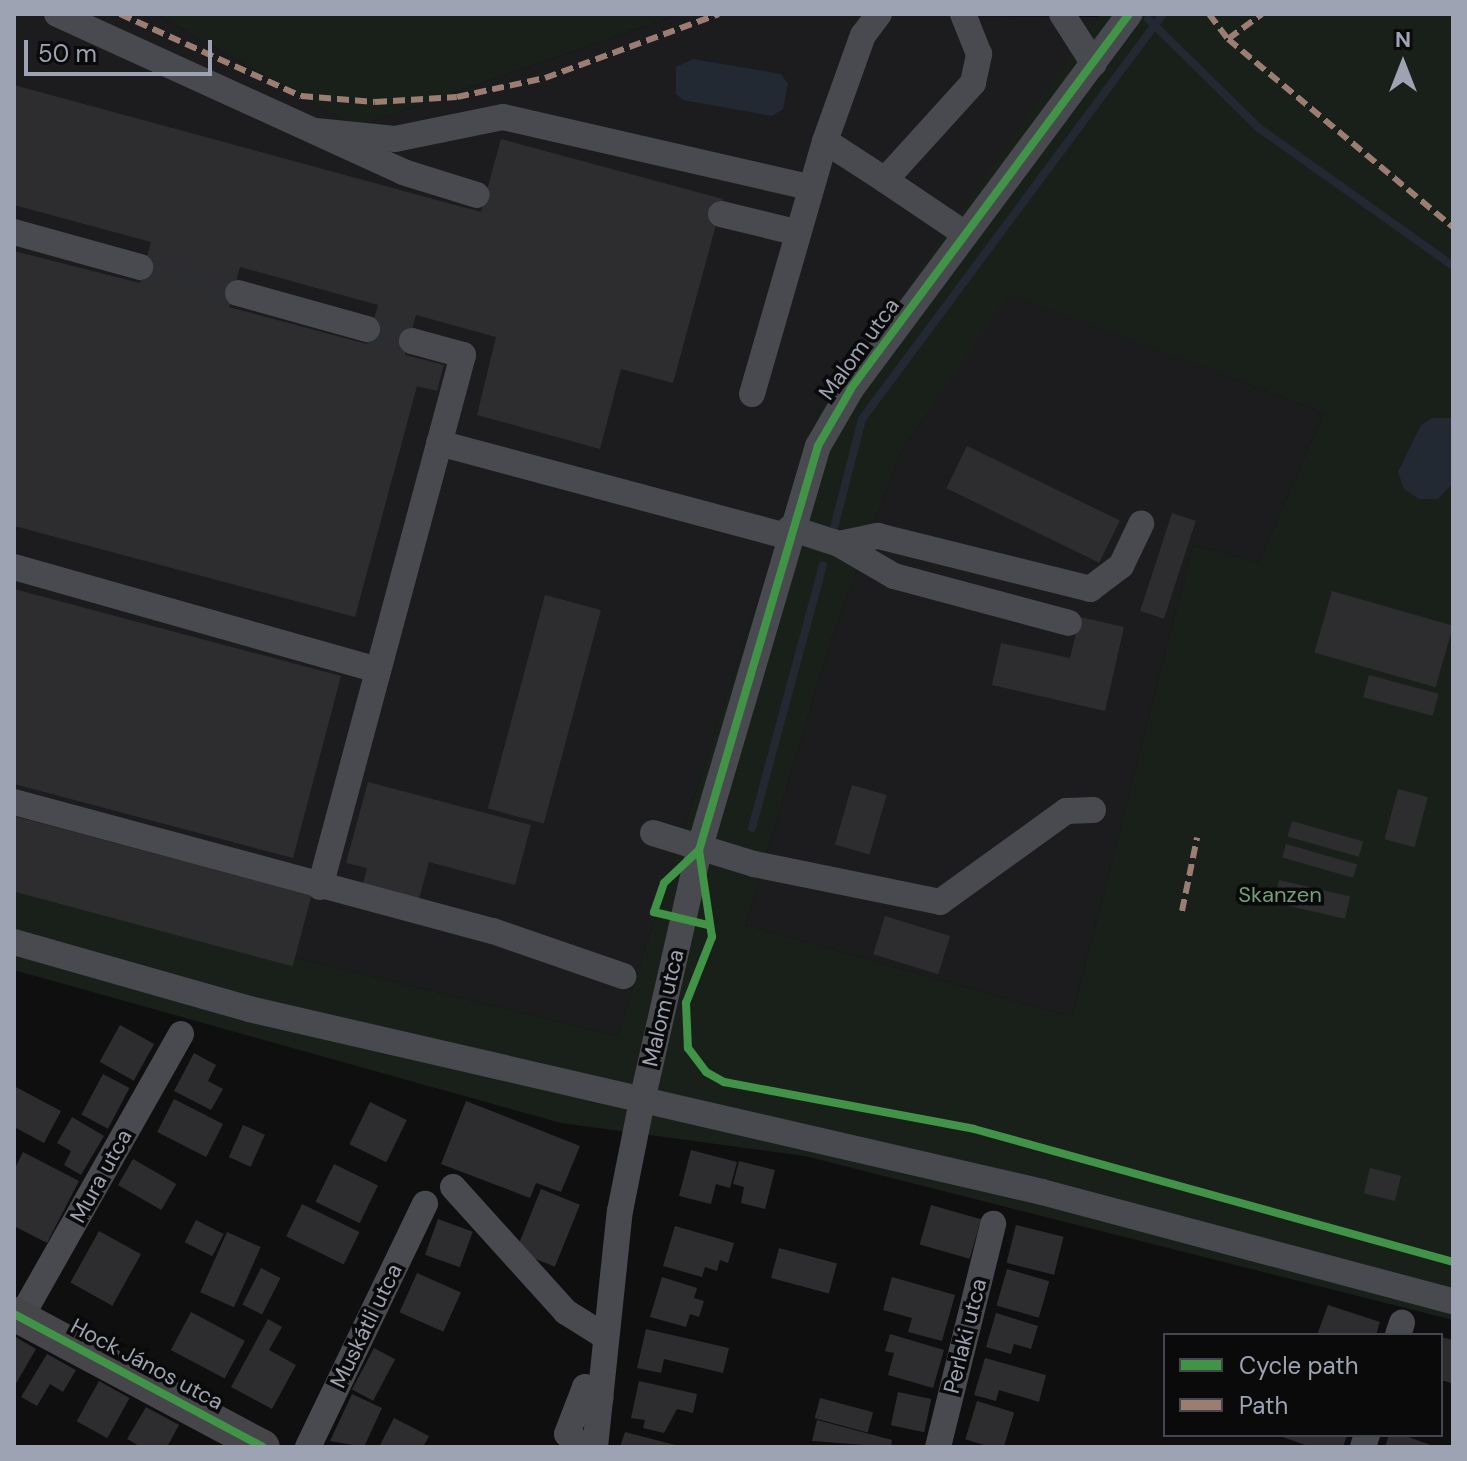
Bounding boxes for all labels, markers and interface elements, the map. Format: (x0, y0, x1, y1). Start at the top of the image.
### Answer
scale bar (28, 24, 216, 74)
north arrow (1363, 24, 1443, 104)
text: N (1395, 25, 1411, 54)
text: 50 m (38, 38, 97, 69)
street label: Malom utca (813, 293, 905, 405)
park label: Skanzen (1238, 882, 1322, 908)
street label: Malom utca (637, 947, 689, 1069)
street label: Mura utca (65, 1125, 137, 1227)
street label: Muskátli utca (325, 1260, 407, 1392)
street label: Perlaki utca (938, 1276, 992, 1396)
street label: Hock János utca (66, 1313, 228, 1415)
legend (1163, 1333, 1443, 1437)
text: Cycle path (1239, 1350, 1358, 1381)
text: Path (1239, 1390, 1288, 1421)

